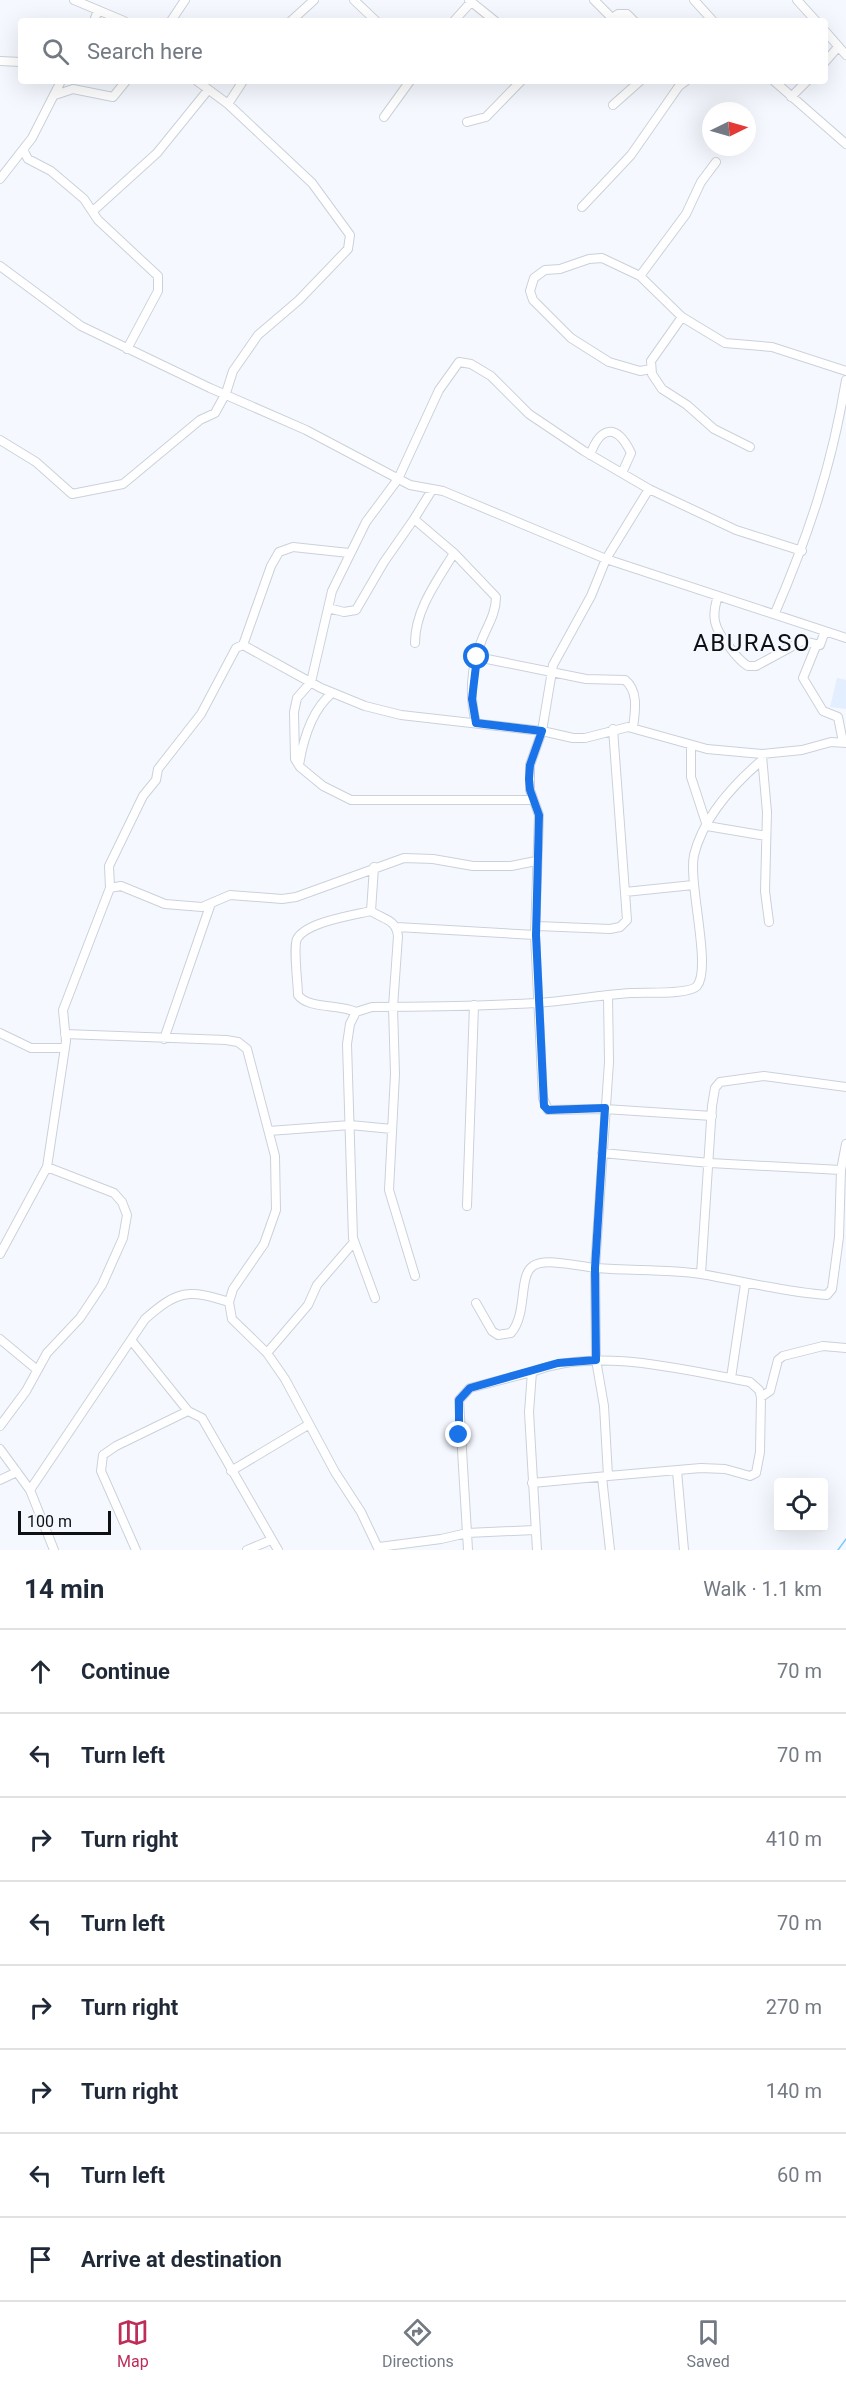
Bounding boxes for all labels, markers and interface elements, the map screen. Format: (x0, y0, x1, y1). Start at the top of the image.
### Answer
search box (18, 18, 828, 84)
icon: search (39, 35, 72, 68)
text: Search here (87, 39, 203, 64)
north arrow (702, 102, 756, 156)
district label: ABURASO (693, 629, 811, 657)
route start (463, 643, 489, 669)
route end (445, 1421, 471, 1447)
map controls (774, 1478, 828, 1532)
button: locate (774, 1478, 828, 1532)
scale bar (18, 1508, 111, 1536)
text: 100 m (27, 1512, 72, 1531)
text: 14 min (24, 1574, 104, 1604)
text: Walk · 1.1 km (703, 1577, 822, 1601)
icon: ahead (24, 1655, 57, 1688)
text: Continue (81, 1659, 170, 1684)
text: 70 m (777, 1659, 822, 1683)
icon: left (24, 1739, 57, 1772)
text: Turn left (81, 1743, 165, 1768)
text: 70 m (777, 1743, 822, 1767)
icon: right (24, 1823, 57, 1856)
text: Turn right (81, 1827, 178, 1852)
text: 410 m (766, 1827, 822, 1851)
icon: left (24, 1907, 57, 1940)
text: Turn left (81, 1911, 165, 1936)
text: 70 m (777, 1911, 822, 1935)
icon: right (24, 1991, 57, 2024)
text: Turn right (81, 1995, 178, 2020)
text: 270 m (766, 1995, 822, 2019)
icon: right (24, 2075, 57, 2108)
text: Turn right (81, 2079, 178, 2104)
text: 140 m (766, 2079, 822, 2103)
icon: left (24, 2159, 57, 2192)
text: Turn left (81, 2163, 165, 2188)
text: 60 m (777, 2163, 822, 2187)
icon: arrive (24, 2243, 57, 2276)
text: Arrive at destination (81, 2247, 282, 2272)
tab: Map (116, 2316, 149, 2371)
tab: Directions (382, 2316, 454, 2371)
tab: Saved (686, 2316, 730, 2371)

